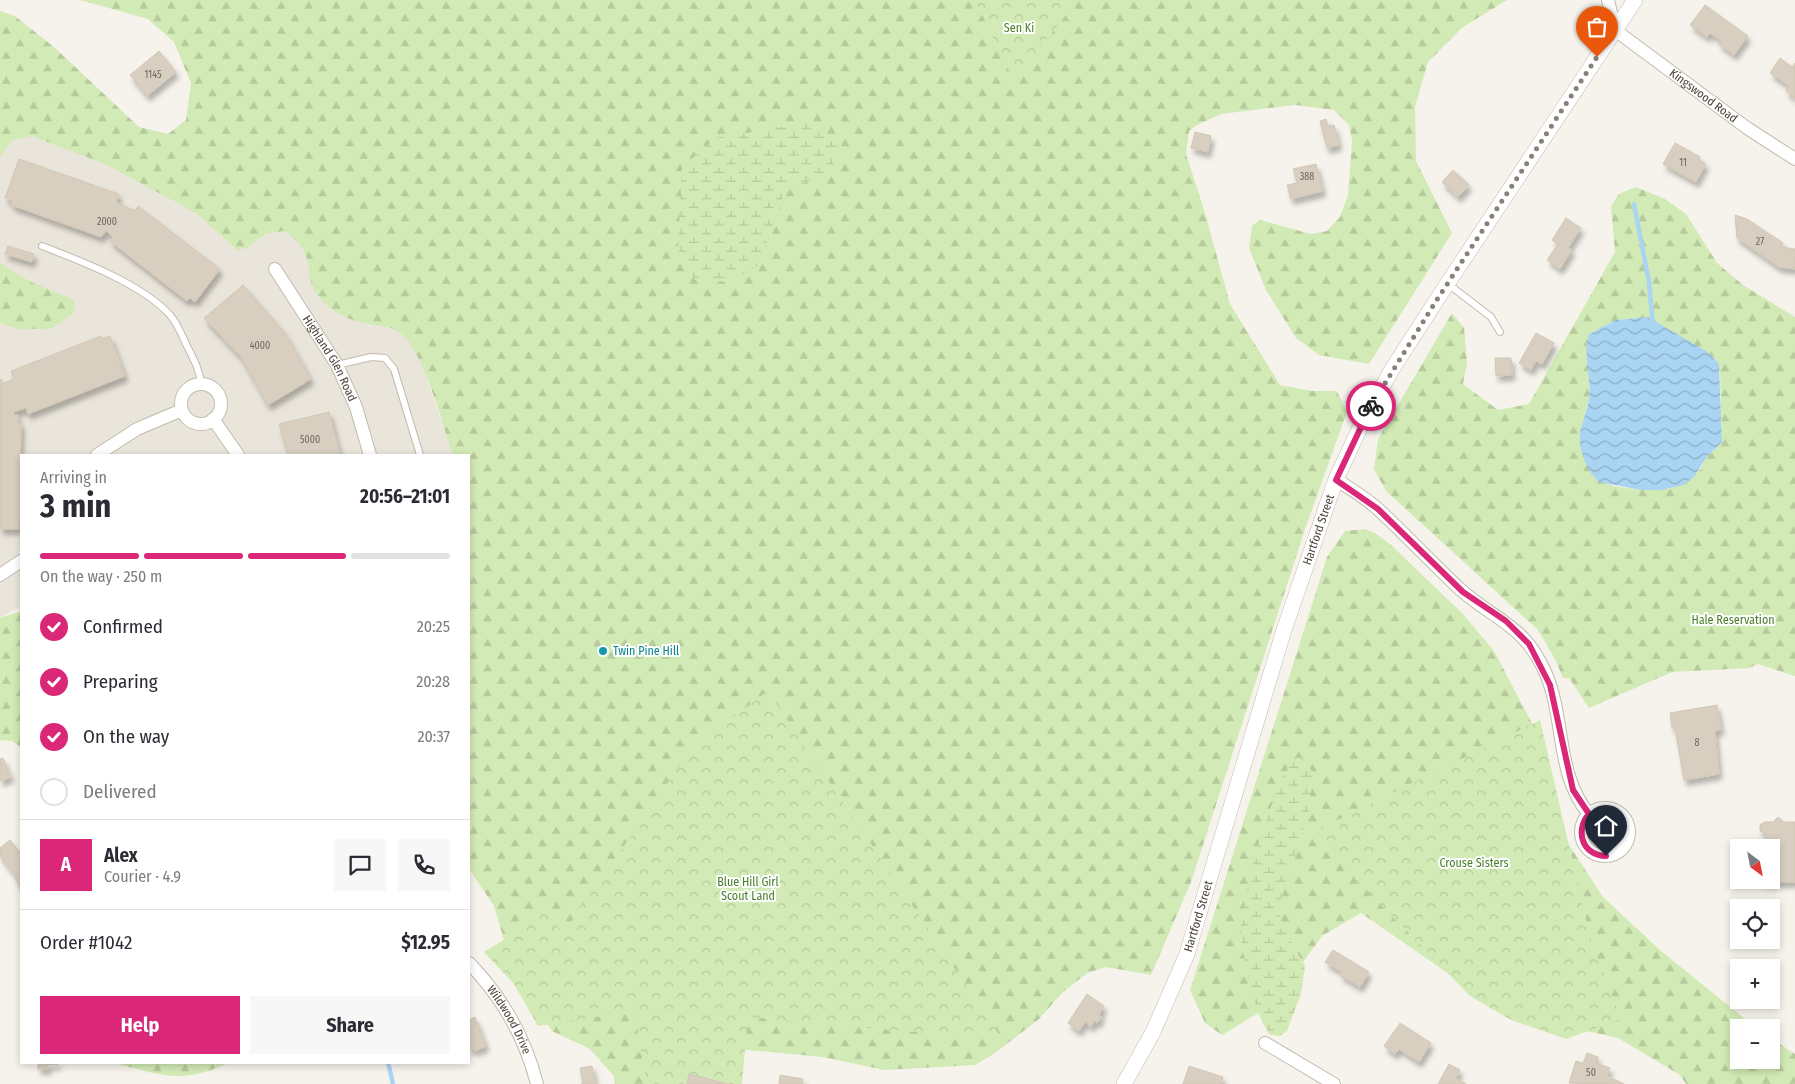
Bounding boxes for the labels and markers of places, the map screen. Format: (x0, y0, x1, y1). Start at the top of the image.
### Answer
pin (1576, 6, 1618, 57)
place label: Twin Pine Hill (613, 644, 679, 658)
marker: Twin Pine Hill (597, 645, 609, 657)
pin (1585, 805, 1627, 856)

